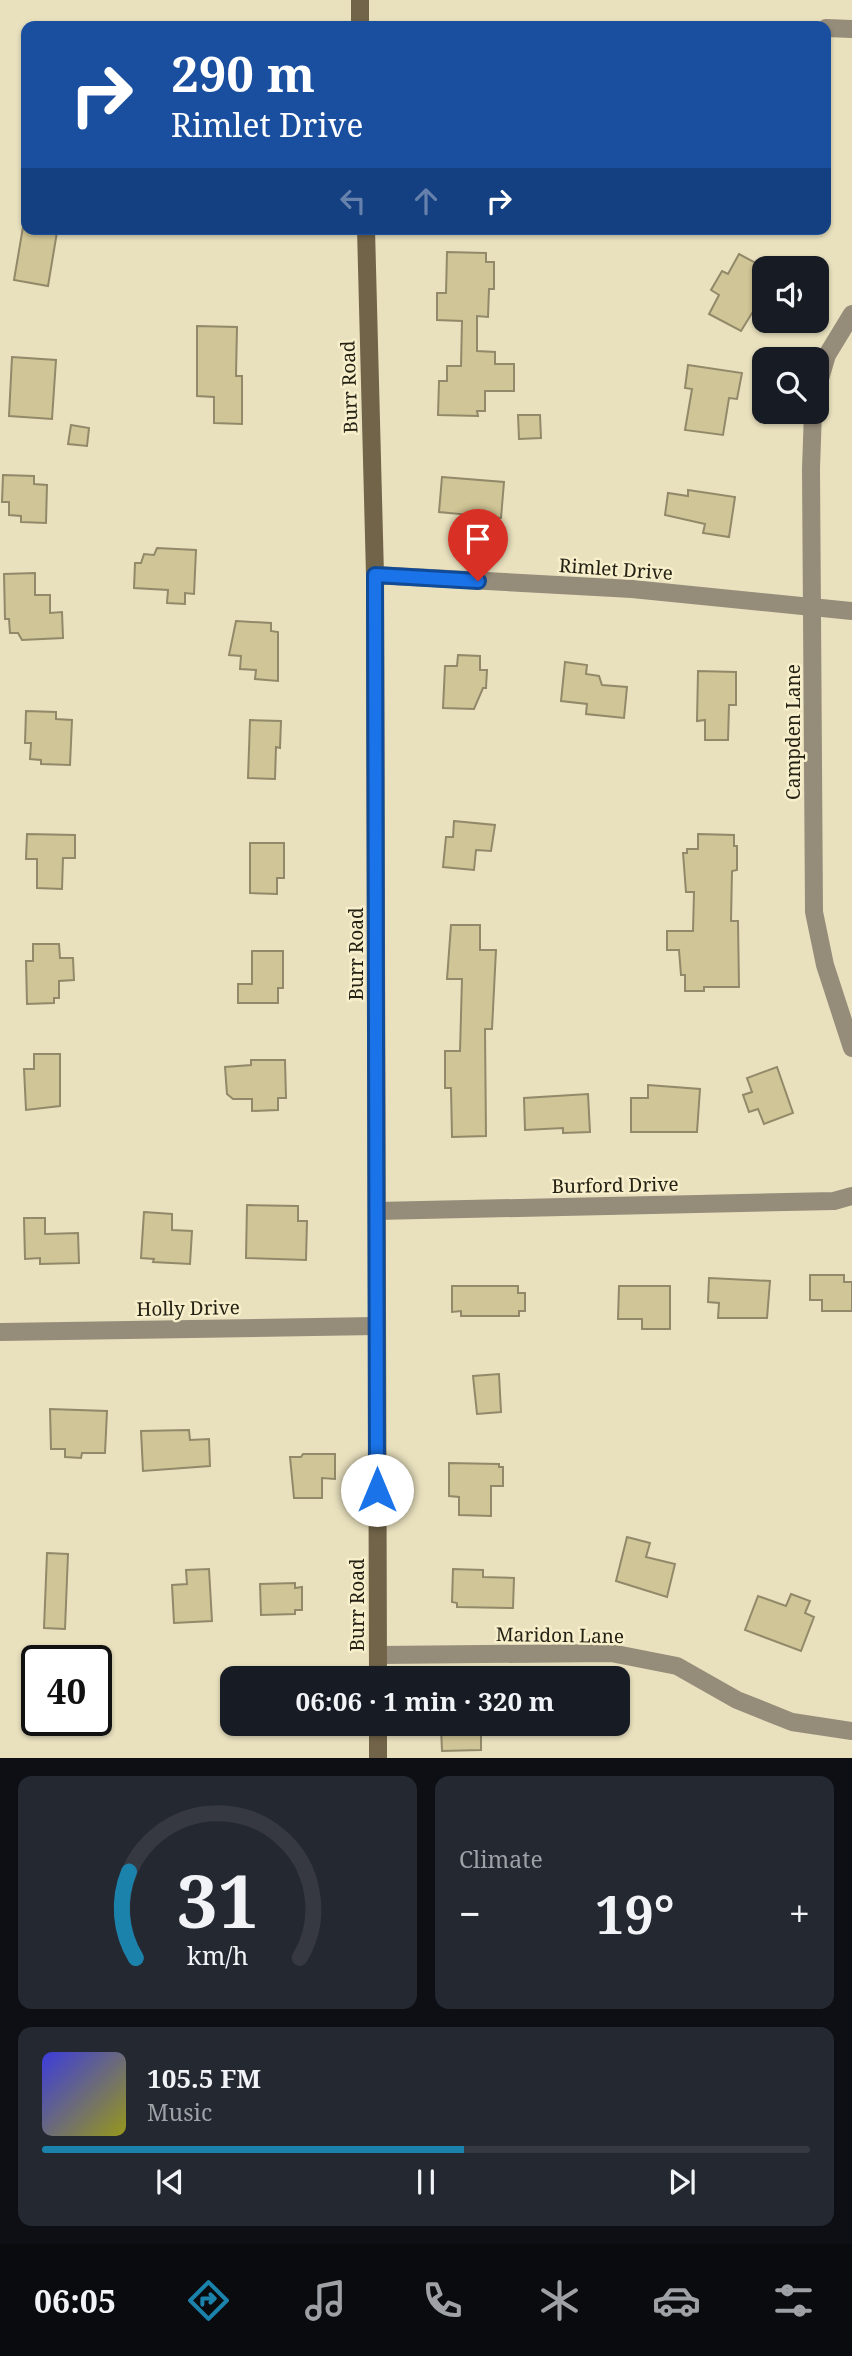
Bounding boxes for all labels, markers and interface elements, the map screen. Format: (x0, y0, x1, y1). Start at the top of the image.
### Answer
text: 290 m (171, 40, 315, 106)
icon: right (56, 49, 147, 140)
text: Rimlet Drive (171, 103, 363, 146)
icon: left (334, 182, 372, 220)
icon: ahead (407, 182, 445, 220)
icon: right (480, 182, 518, 220)
map controls (752, 256, 829, 424)
button: sound (752, 256, 829, 333)
street label: Burr Road (334, 340, 364, 434)
button: search (752, 347, 829, 424)
pin (448, 509, 508, 581)
icon: arrive (459, 520, 497, 558)
street label: Rimlet Drive (558, 552, 674, 586)
street label: Campden Lane (780, 664, 806, 800)
street label: Burr Road (343, 907, 369, 1001)
street label: Burford Drive (551, 1171, 679, 1199)
street label: Holly Drive (136, 1294, 240, 1322)
position arrow (340, 1453, 414, 1527)
street label: Burr Road (344, 1558, 370, 1652)
street label: Maridon Lane (496, 1621, 624, 1649)
speed limit sign: 40 (21, 1645, 112, 1736)
text: 06:06 · 1 min · 320 m (295, 1683, 555, 1719)
text: Climate (459, 1843, 543, 1875)
text: 31 (176, 1851, 259, 1950)
text: 19° (595, 1878, 675, 1949)
text: − (459, 1887, 481, 1939)
text: + (789, 1887, 810, 1939)
text: km/h (187, 1938, 248, 1972)
text: 105.5 FM (147, 2060, 261, 2096)
text: Music (147, 2096, 212, 2128)
icon: previous (151, 2163, 189, 2201)
icon: pause (407, 2163, 445, 2201)
icon: next (663, 2163, 701, 2201)
icon: directions (184, 2276, 233, 2325)
icon: music (301, 2276, 350, 2325)
icon: phone (418, 2276, 467, 2325)
icon: climate (535, 2276, 584, 2325)
icon: car (652, 2276, 701, 2325)
icon: filters (769, 2276, 818, 2325)
text: 06:05 (34, 2279, 116, 2322)

